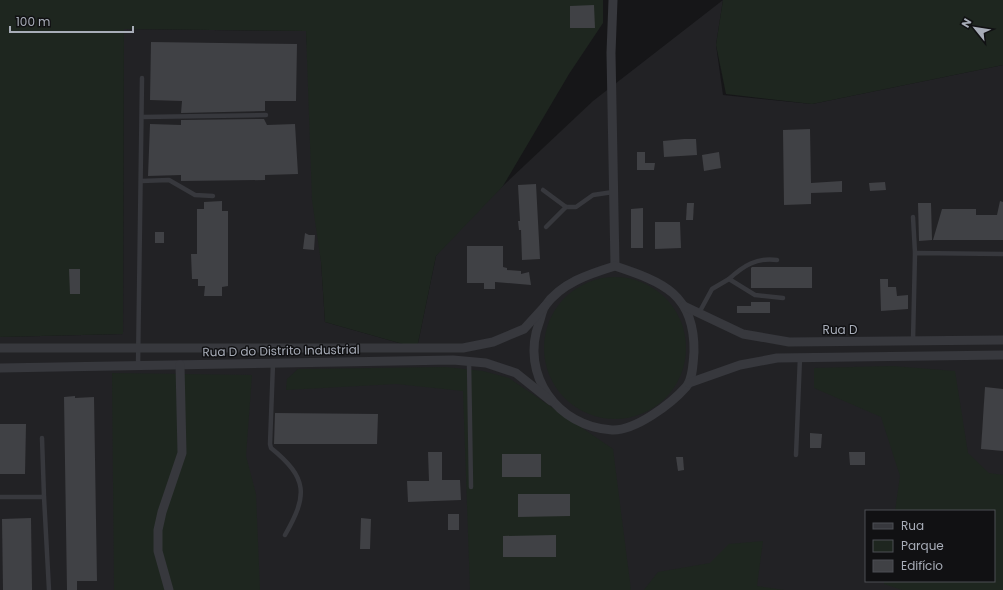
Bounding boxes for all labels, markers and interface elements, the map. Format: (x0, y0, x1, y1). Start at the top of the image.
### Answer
scale bar (10, 8, 133, 34)
north arrow (955, 8, 995, 48)
text: 100 m (16, 13, 50, 30)
text: N (957, 15, 975, 31)
street label: Rua D (823, 321, 857, 338)
street label: Rua D do Distrito Industrial (202, 341, 360, 360)
legend (865, 510, 995, 582)
text: Rua (901, 517, 924, 534)
text: Parque (901, 537, 944, 554)
text: Edifício (901, 557, 943, 574)

